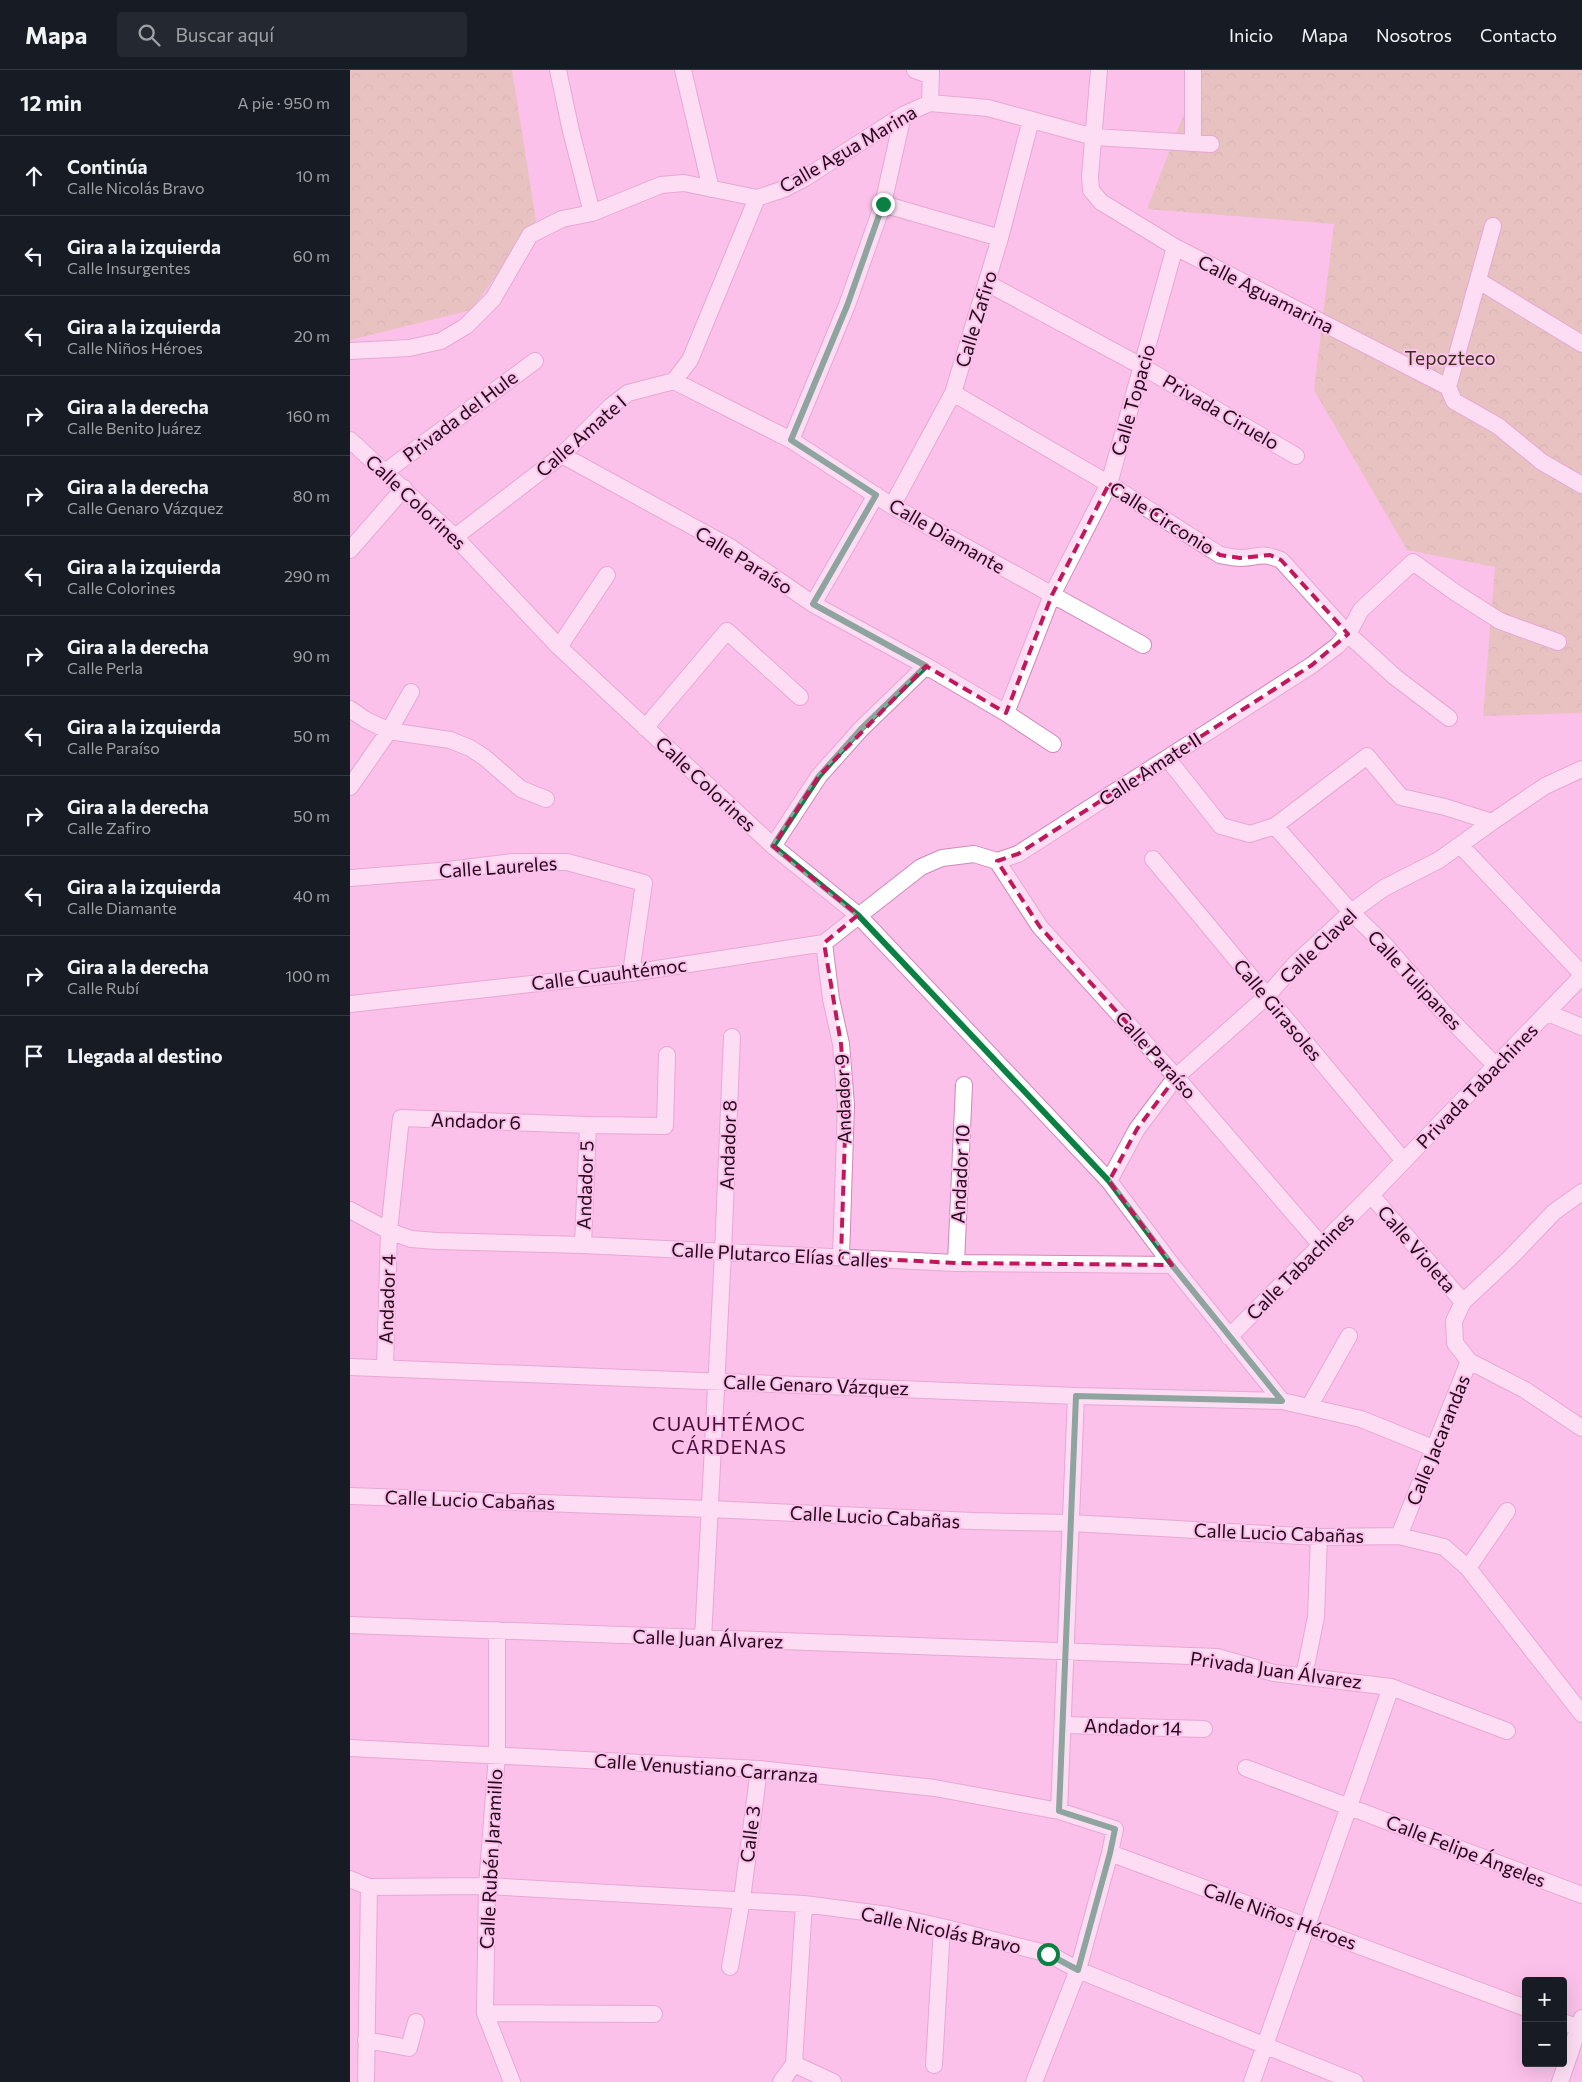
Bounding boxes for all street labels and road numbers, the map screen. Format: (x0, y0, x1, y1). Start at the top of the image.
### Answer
street label: Calle Agua Marina (775, 100, 920, 197)
street label: Calle Aguamarina (1194, 249, 1338, 338)
street label: Calle Zafiro (950, 268, 1001, 370)
street label: Calle Topacio (1106, 341, 1159, 458)
street label: Privada del Hule (398, 365, 522, 466)
street label: Privada Ciruelo (1159, 369, 1284, 454)
street label: Calle Amate I (531, 390, 631, 481)
street label: Calle Colorines (361, 449, 471, 554)
street label: Calle Circonio (1106, 476, 1219, 559)
street label: Calle Diamante (885, 493, 1009, 578)
street label: Calle Paraíso (691, 521, 797, 599)
street label: Calle Amate II (1094, 727, 1205, 810)
street label: Calle Colorines (651, 731, 761, 836)
street label: Calle Laureles (438, 851, 558, 882)
street label: Calle Clavel (1274, 903, 1361, 988)
street label: Calle Tulipanes (1363, 925, 1467, 1034)
street label: Calle Cuauhtémoc (530, 953, 688, 994)
street label: Calle Girasoles (1229, 954, 1328, 1065)
street label: Calle Paraíso (1111, 1006, 1202, 1103)
street label: Privada Tabachines (1411, 1018, 1542, 1153)
street label: Andador 9 (829, 1054, 856, 1144)
street label: Andador 8 (714, 1100, 741, 1190)
street label: Andador 6 (431, 1107, 521, 1134)
street label: Andador 10 (945, 1124, 974, 1224)
street label: Andador 5 (571, 1140, 598, 1230)
street label: Calle Violeta (1373, 1200, 1461, 1297)
street label: Calle Tabachines (1241, 1207, 1358, 1324)
street label: Calle Plutarco Elías Calles (671, 1237, 889, 1272)
street label: Andador 4 (373, 1254, 400, 1344)
street label: Calle Genaro Vázquez (723, 1370, 909, 1399)
street label: Calle Jacarandas (1401, 1371, 1474, 1508)
street label: Calle Lucio Cabañas (384, 1485, 556, 1514)
street label: Calle Lucio Cabañas (789, 1501, 961, 1532)
street label: Calle Lucio Cabañas (1193, 1518, 1365, 1547)
street label: Calle Juan Álvarez (632, 1624, 784, 1653)
street label: Privada Juan Álvarez (1189, 1646, 1363, 1693)
street label: Andador 14 (1084, 1713, 1182, 1740)
street label: Calle Venustiano Carranza (593, 1748, 819, 1787)
street label: Calle Rubén Jaramillo (474, 1768, 507, 1950)
street label: Calle 3 (735, 1804, 764, 1864)
street label: Calle Felipe Ángeles (1383, 1810, 1549, 1892)
street label: Calle Niños Héroes (1200, 1877, 1360, 1954)
street label: Calle Nicolás Bravo (859, 1901, 1023, 1958)

